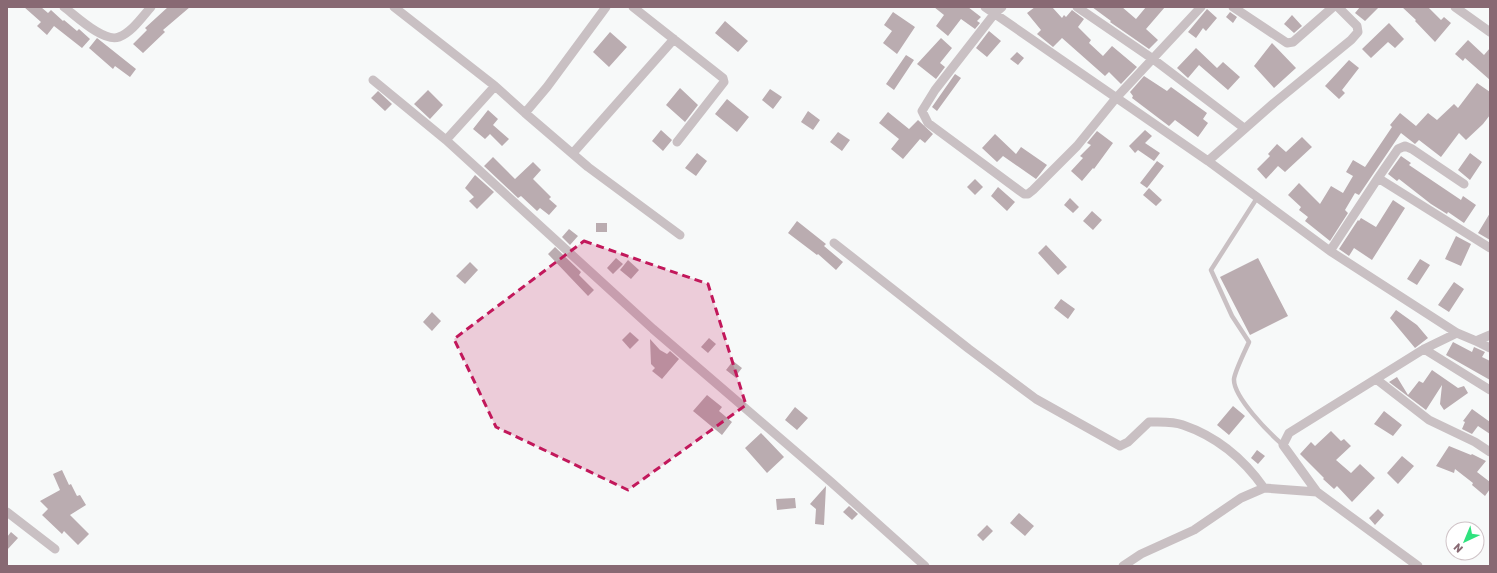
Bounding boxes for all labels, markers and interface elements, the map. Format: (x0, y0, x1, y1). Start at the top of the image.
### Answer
north arrow (1445, 521, 1485, 561)
text: N (1451, 540, 1466, 555)

